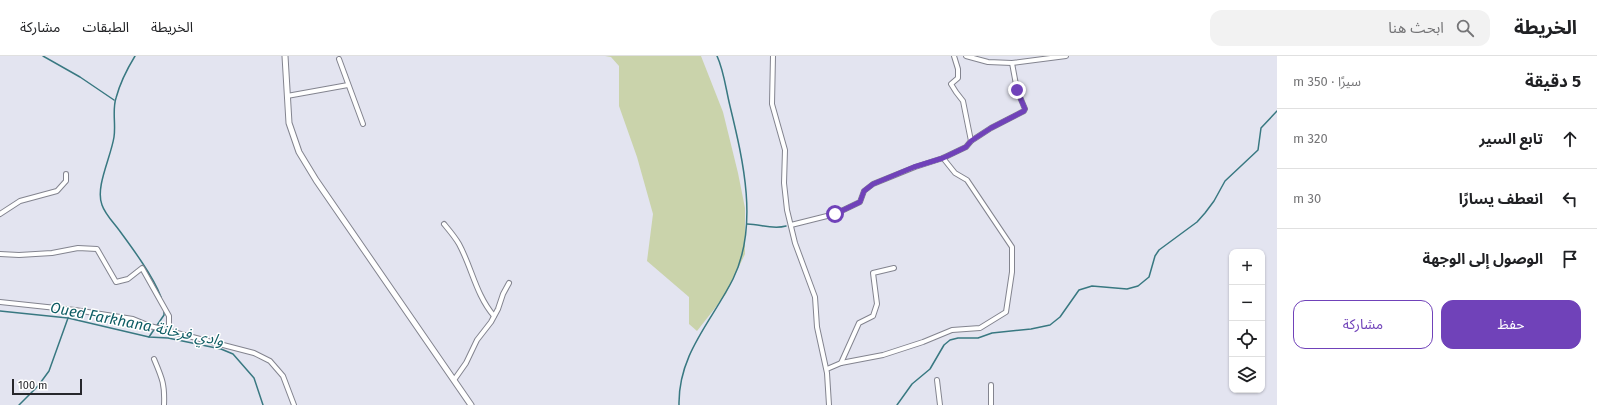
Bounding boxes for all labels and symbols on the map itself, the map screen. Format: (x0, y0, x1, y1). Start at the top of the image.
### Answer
route end (1008, 81, 1026, 99)
route start (826, 205, 844, 223)
water label: Oued Farkhana وادي فرخانة (48, 298, 225, 352)
scale bar (12, 377, 82, 396)

